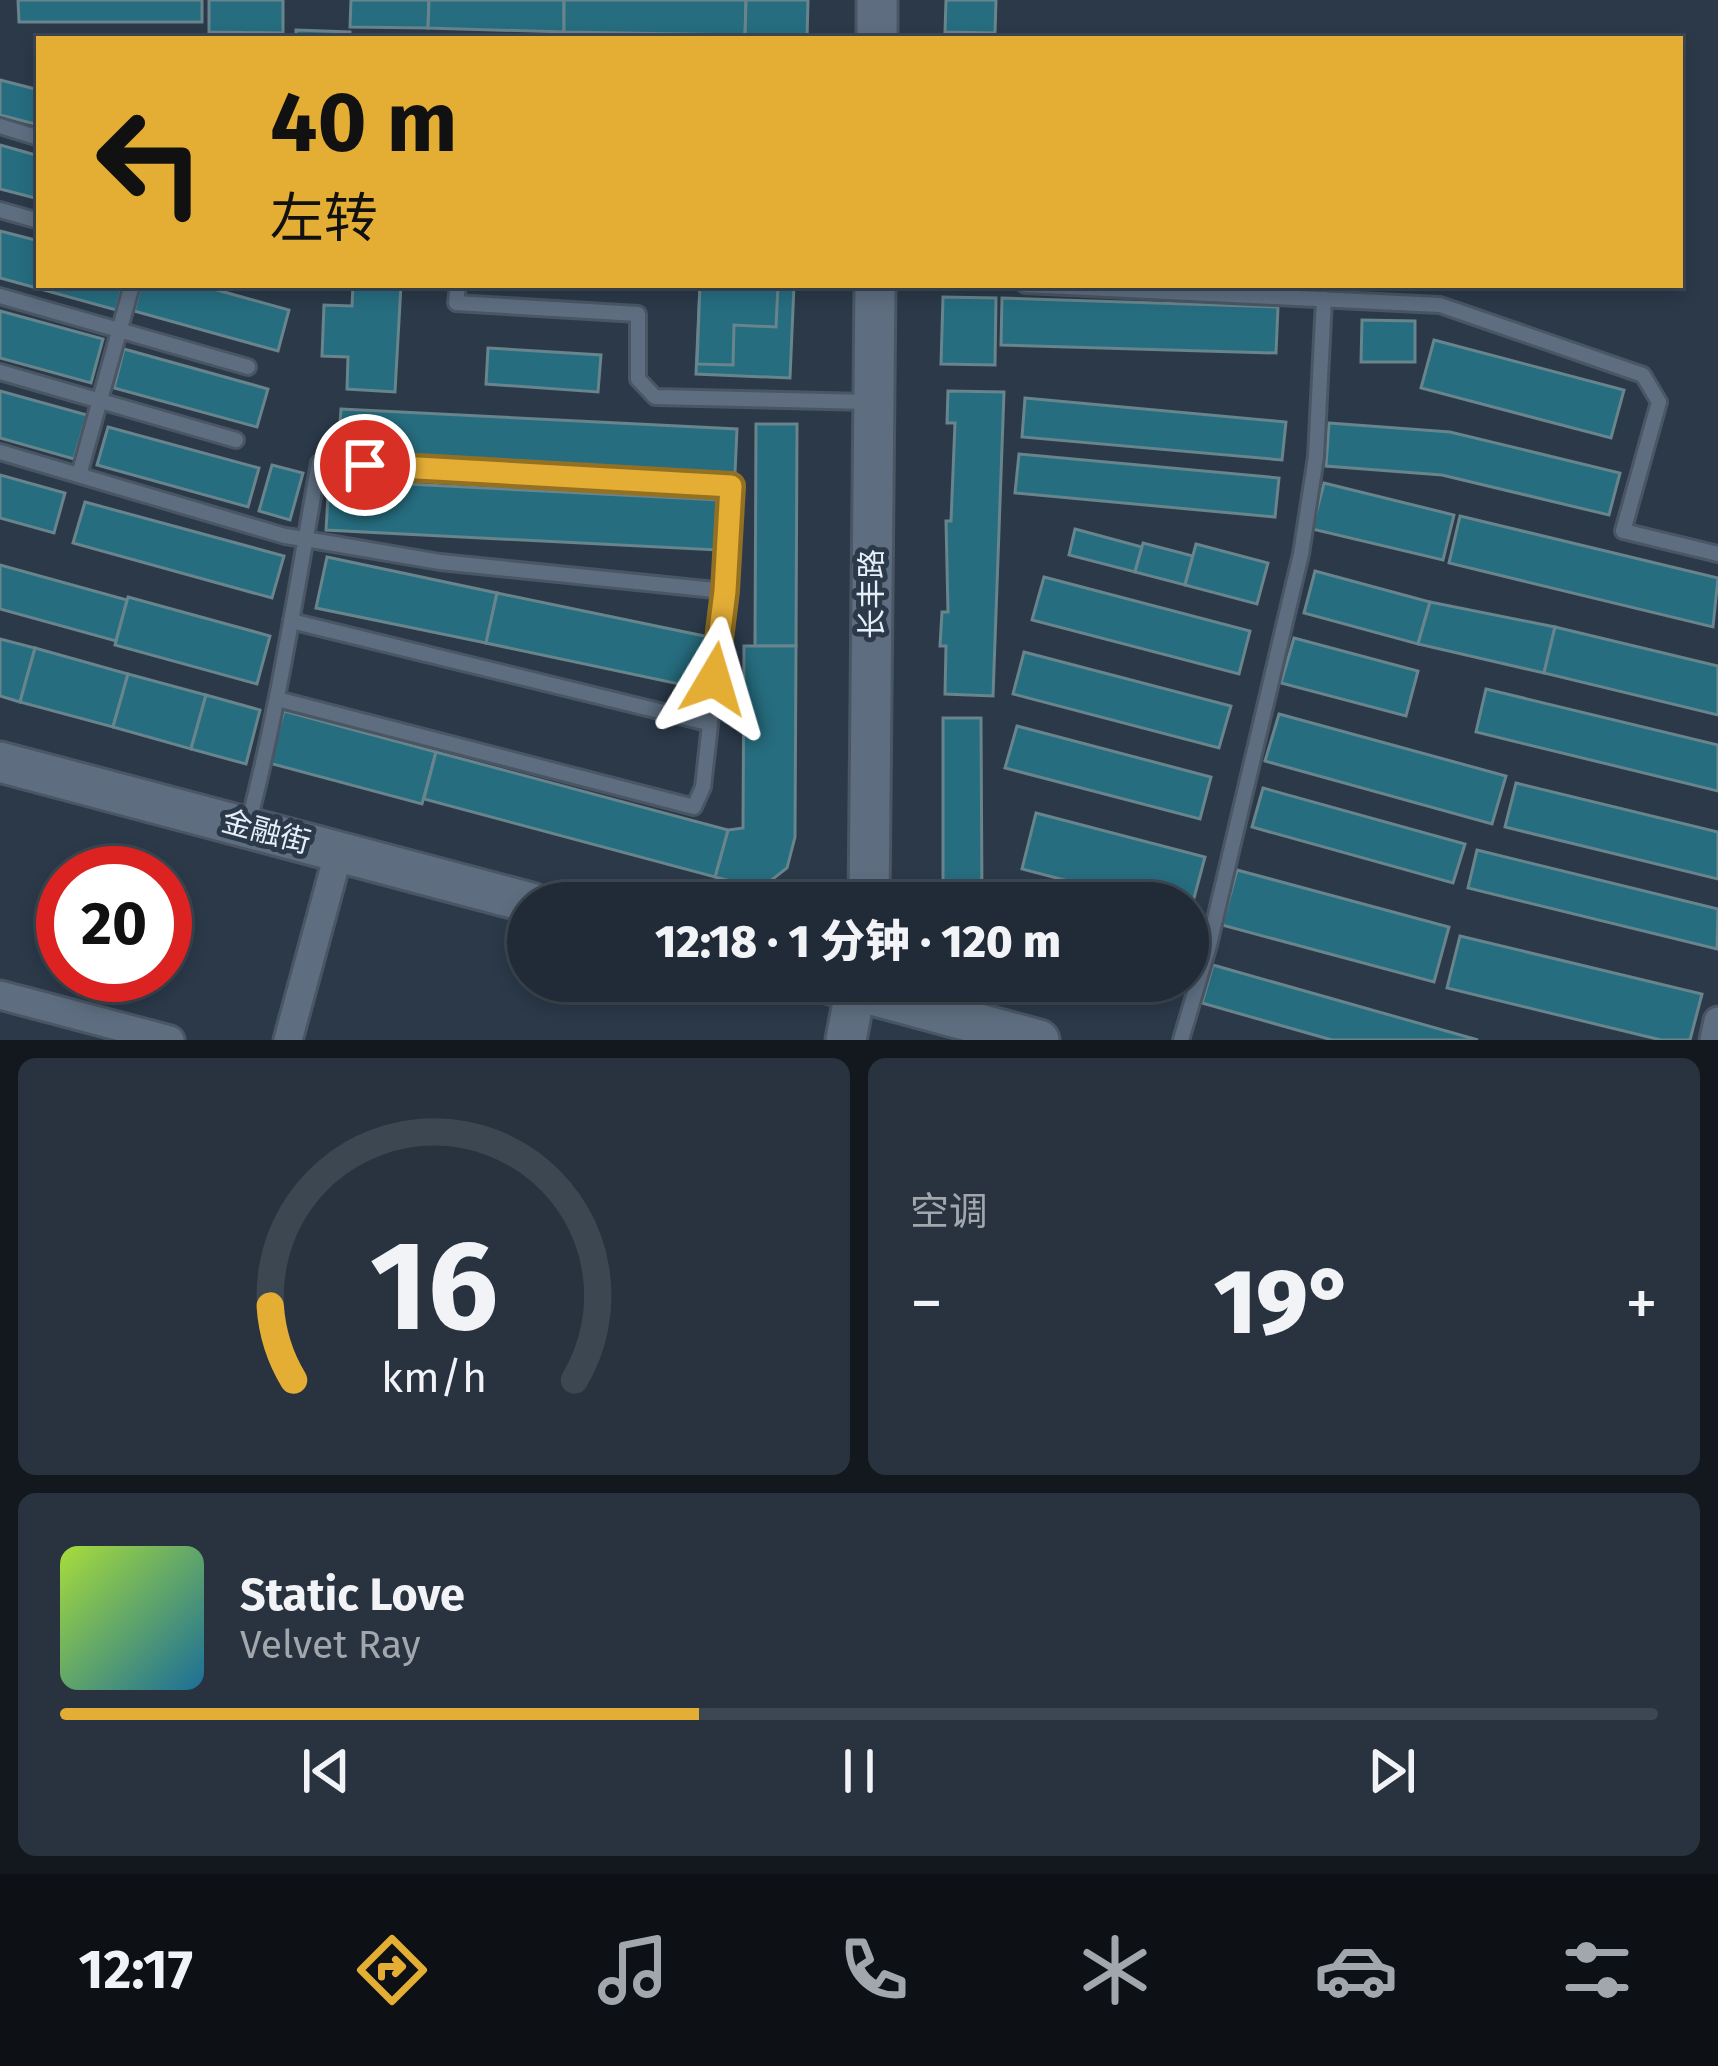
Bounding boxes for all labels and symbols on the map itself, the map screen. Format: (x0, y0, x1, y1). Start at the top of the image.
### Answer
pin (314, 414, 416, 516)
street label: 长丰路 (854, 549, 890, 639)
position arrow (651, 616, 777, 742)
street label: 金融街 (218, 803, 314, 861)
speed limit sign: 20 (36, 846, 192, 1002)

